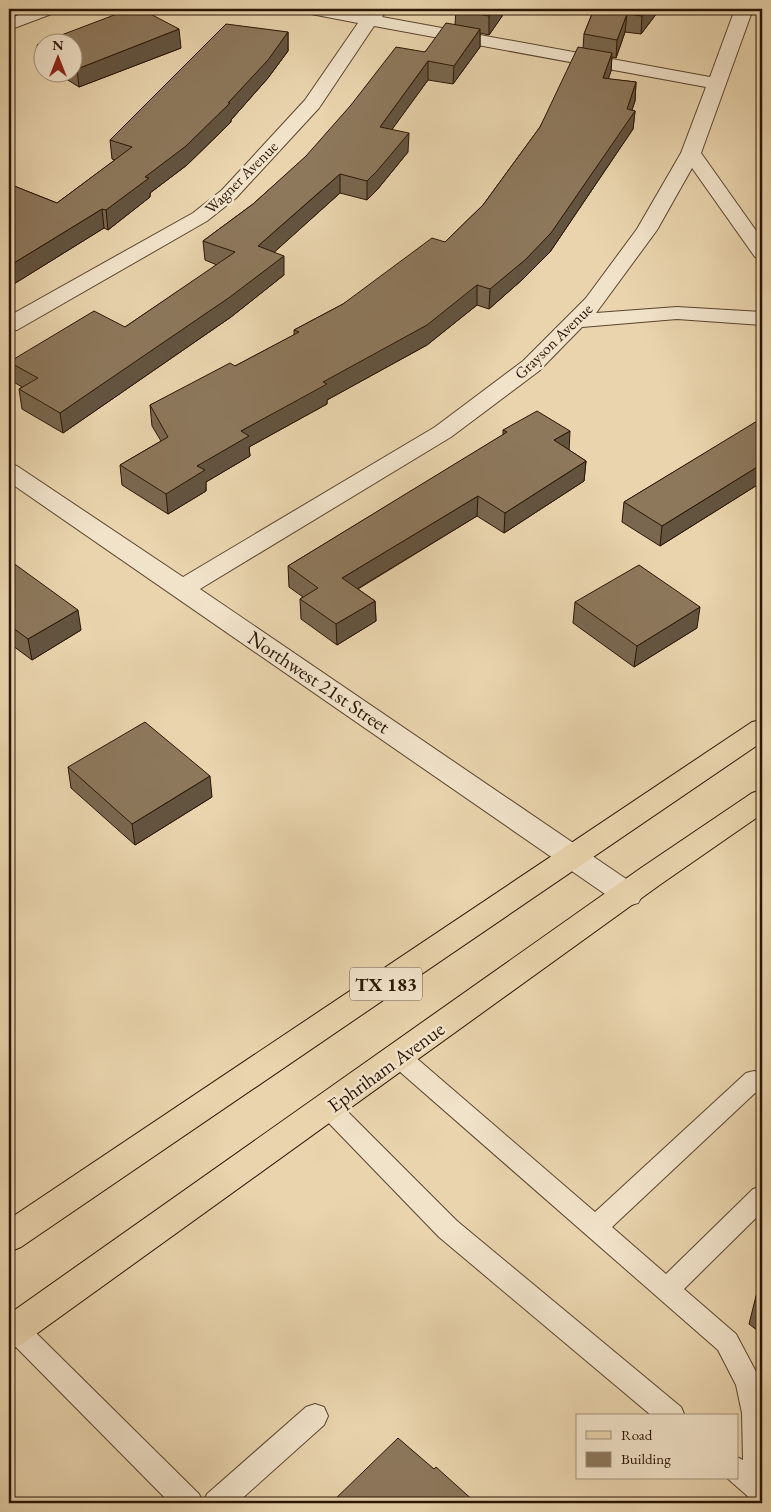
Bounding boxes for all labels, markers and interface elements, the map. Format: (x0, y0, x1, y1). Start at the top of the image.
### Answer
north arrow (32, 32, 82, 82)
text: N (52, 36, 64, 54)
street label: Wagner Avenue (200, 136, 283, 219)
street label: Grayson Avenue (510, 299, 597, 384)
street label: Northwest 21st Street (243, 625, 396, 740)
road number: TX 183 (350, 968, 422, 1001)
street label: Ephriham Avenue (322, 1016, 450, 1118)
legend (576, 1414, 738, 1480)
text: Road (621, 1425, 653, 1444)
text: Building (621, 1449, 671, 1468)

